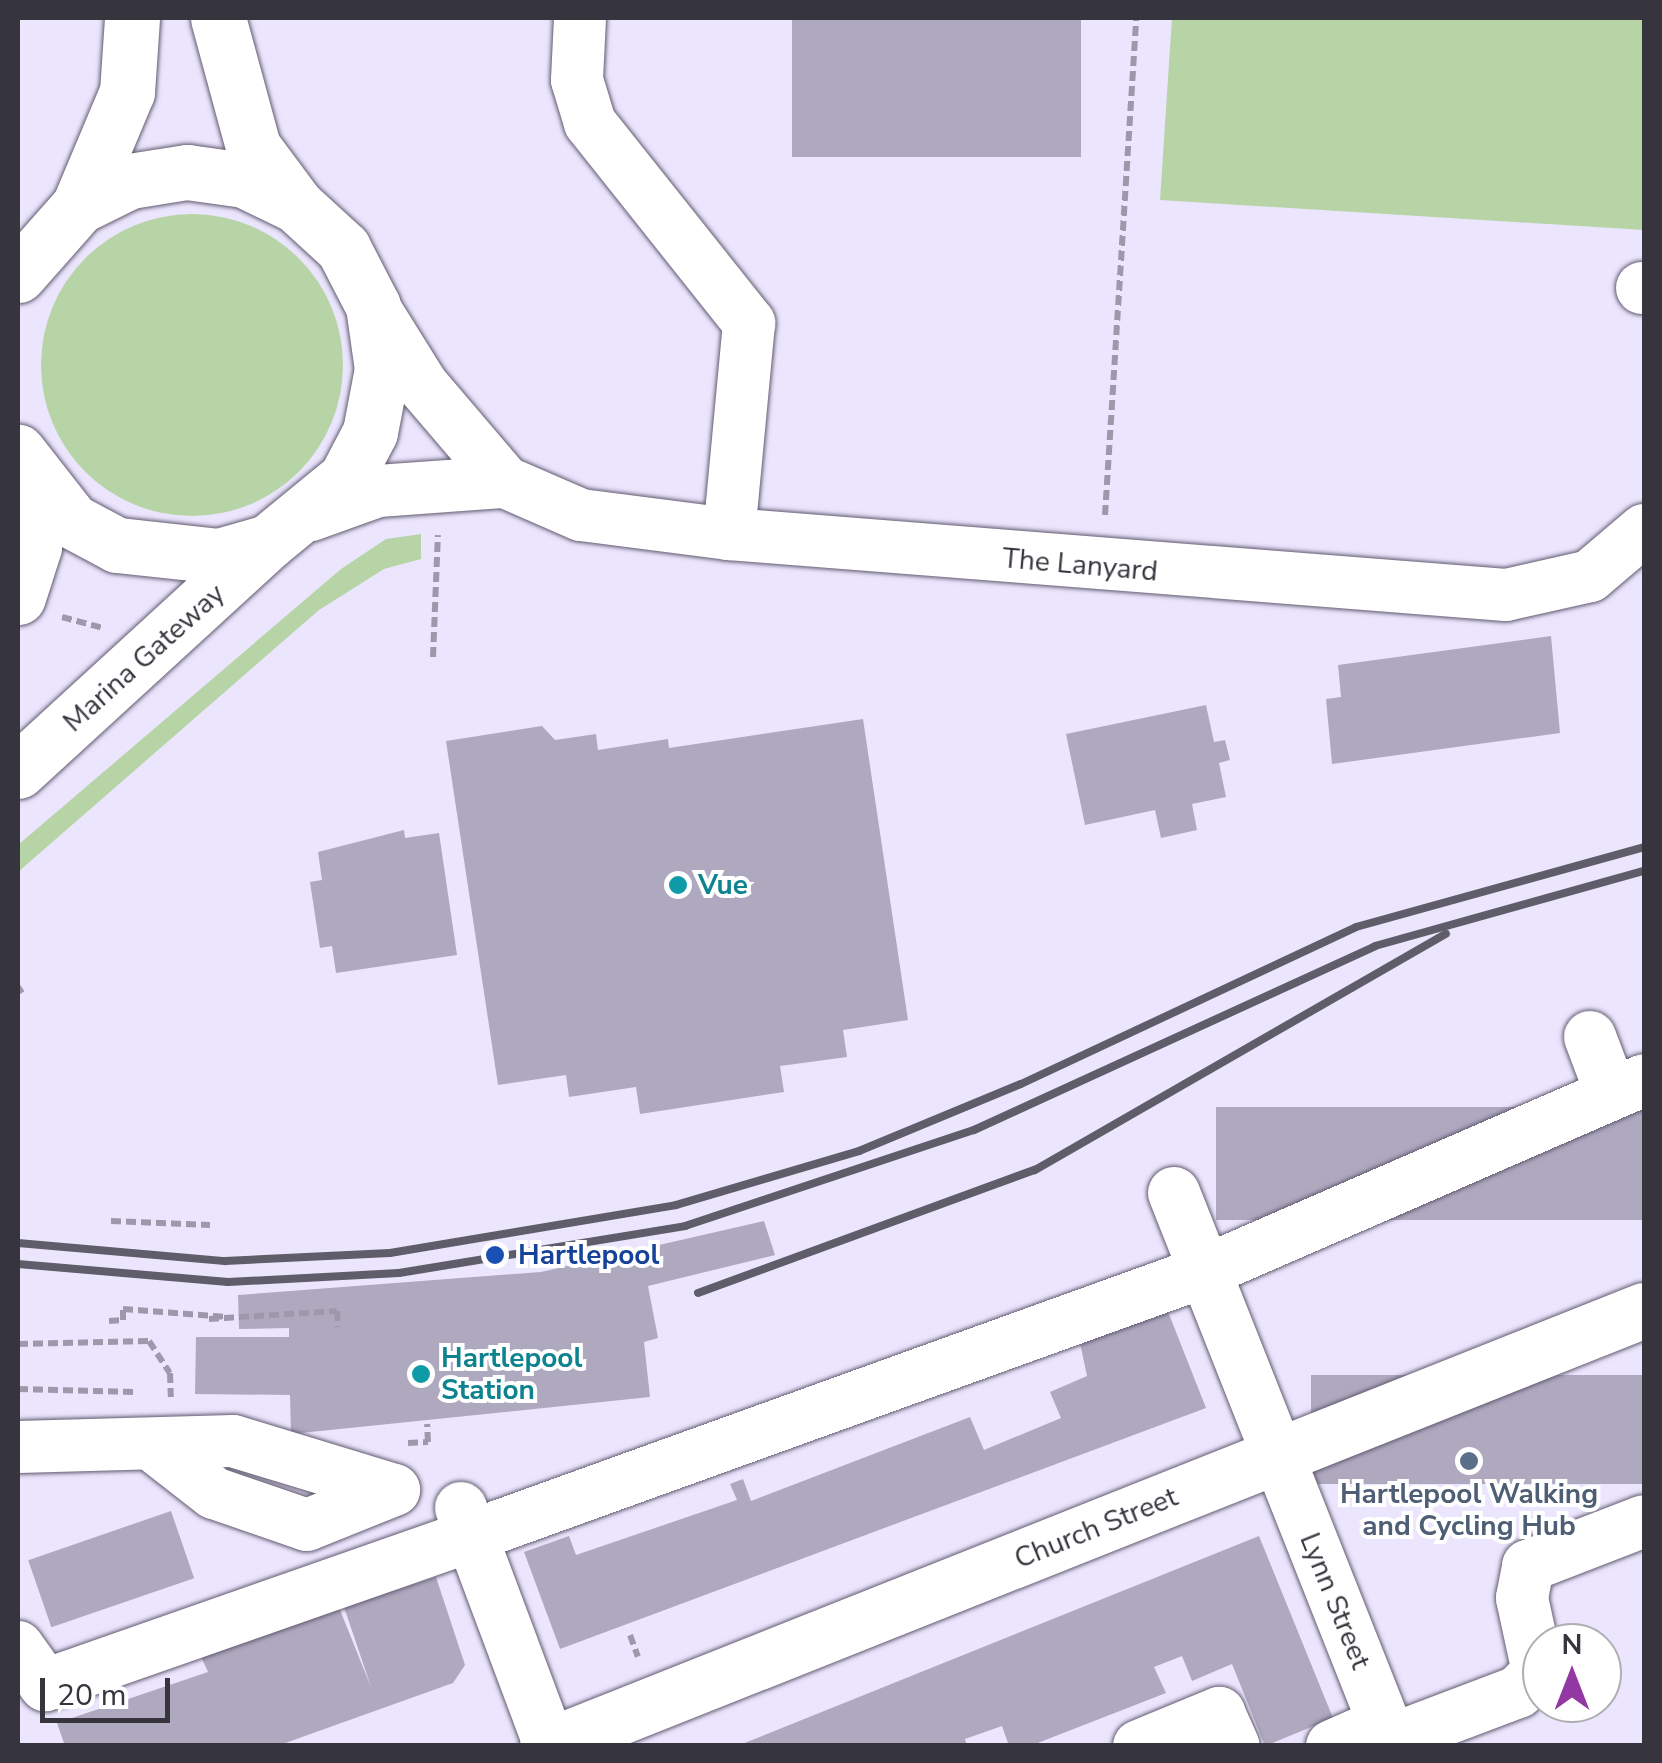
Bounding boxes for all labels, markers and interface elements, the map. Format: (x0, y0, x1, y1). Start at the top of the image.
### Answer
street label: The Lanyard (1001, 541, 1159, 589)
street label: Marina Gateway (57, 577, 231, 739)
place label: Vue (698, 868, 748, 902)
marker: Vue (667, 874, 689, 896)
place label: Hartlepool (518, 1238, 659, 1272)
marker: Hartlepool (482, 1242, 508, 1268)
place label: Hartlepool Station (441, 1341, 582, 1407)
marker: Hartlepool Station (410, 1363, 432, 1385)
marker: Hartlepool Walking and Cycling Hub (1458, 1450, 1480, 1472)
place label: Hartlepool Walking and Cycling Hub (1340, 1477, 1598, 1543)
street label: Church Street (1010, 1480, 1182, 1576)
street label: Lynn Street (1292, 1528, 1378, 1674)
north arrow (1522, 1623, 1622, 1723)
text: N (1562, 1626, 1582, 1664)
scale bar (45, 1658, 175, 1720)
text: 20 m (57, 1675, 126, 1716)

